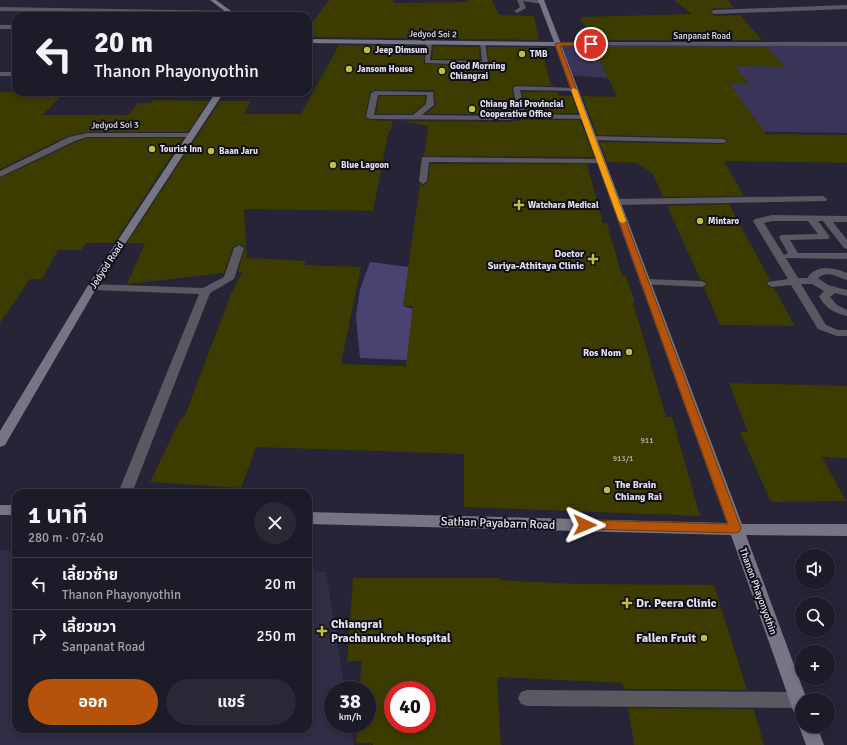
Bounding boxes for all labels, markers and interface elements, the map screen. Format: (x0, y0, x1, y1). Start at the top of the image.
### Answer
text: 20 m (94, 26, 153, 60)
pin (574, 27, 608, 61)
icon: left (28, 28, 80, 80)
street label: Jedyod Soi 2 (409, 29, 457, 40)
street label: Sanpanat Road (673, 31, 731, 42)
icon: arrive (580, 33, 602, 55)
marker: Jeep Dimsum (362, 45, 372, 55)
place label: Jeep Dimsum (375, 45, 427, 56)
marker: TMB (517, 49, 527, 59)
place label: TMB (530, 49, 548, 60)
text: Thanon Phayonyothin (94, 60, 259, 82)
place label: Good Morning Chiangrai (450, 61, 505, 82)
marker: Jansom House (344, 64, 354, 74)
place label: Jansom House (357, 64, 413, 75)
marker: Good Morning Chiangrai (437, 66, 447, 76)
place label: Chiang Rai Provincial Cooperative Office (480, 99, 564, 120)
marker: Chiang Rai Provincial Cooperative Office (467, 104, 477, 114)
street label: Jedyod Soi 3 (91, 120, 139, 131)
marker: Tourist Inn (147, 144, 157, 154)
place label: Tourist Inn (160, 144, 202, 155)
marker: Baan Jaru (206, 146, 216, 156)
place label: Baan Jaru (219, 146, 258, 157)
marker: Blue Lagoon (328, 160, 338, 170)
place label: Blue Lagoon (341, 160, 389, 171)
marker: Watchara Medical (513, 199, 525, 211)
place label: Watchara Medical (528, 200, 599, 211)
marker: Mintaro (695, 216, 705, 226)
place label: Mintaro (708, 216, 740, 227)
street label: Jedyod Road (87, 240, 126, 291)
place label: Doctor Suriya-Athitaya Clinic (488, 248, 584, 272)
marker: Doctor Suriya-Athitaya Clinic (587, 253, 599, 265)
place label: Ros Nom (583, 347, 621, 359)
marker: Ros Nom (624, 347, 634, 357)
house number: 911 (641, 435, 653, 445)
house number: 913/1 (613, 453, 633, 463)
place label: The Brain Chiang Rai (615, 479, 662, 503)
marker: The Brain Chiang Rai (602, 485, 612, 495)
text: 1 นาที (28, 500, 88, 530)
button: close (254, 502, 296, 544)
position arrow (564, 504, 606, 546)
street label: Sathan Payabarn Road (441, 514, 555, 533)
text: 280 m · 07:40 (28, 530, 104, 546)
street label: Thanon Phayonyothin (737, 546, 779, 636)
map controls (795, 549, 835, 733)
button: sound (795, 549, 835, 589)
text: เลี้ยวซ้าย (62, 566, 118, 584)
icon: left (28, 573, 50, 595)
text: 20 m (265, 575, 296, 593)
text: Thanon Phayonyothin (62, 587, 181, 603)
place label: Dr. Peera Clinic (636, 596, 717, 611)
marker: Dr. Peera Clinic (621, 597, 633, 609)
button: search (795, 597, 835, 637)
place label: Chiangrai Prachanukroh Hospital (331, 617, 451, 646)
text: เลี้ยวขวา (62, 618, 116, 636)
icon: right (28, 625, 50, 647)
marker: Chiangrai Prachanukroh Hospital (316, 625, 328, 637)
text: 250 m (256, 627, 296, 645)
place label: Fallen Fruit (636, 631, 697, 646)
marker: Fallen Fruit (699, 633, 709, 643)
text: Sanpanat Road (62, 639, 145, 655)
button: + (795, 645, 835, 685)
button: ออก (28, 679, 158, 725)
button: แชร์ (166, 679, 296, 725)
speed limit sign: 40 (384, 681, 436, 733)
text: 38 (339, 689, 361, 714)
button: − (795, 693, 835, 733)
text: km/h (339, 711, 361, 723)

